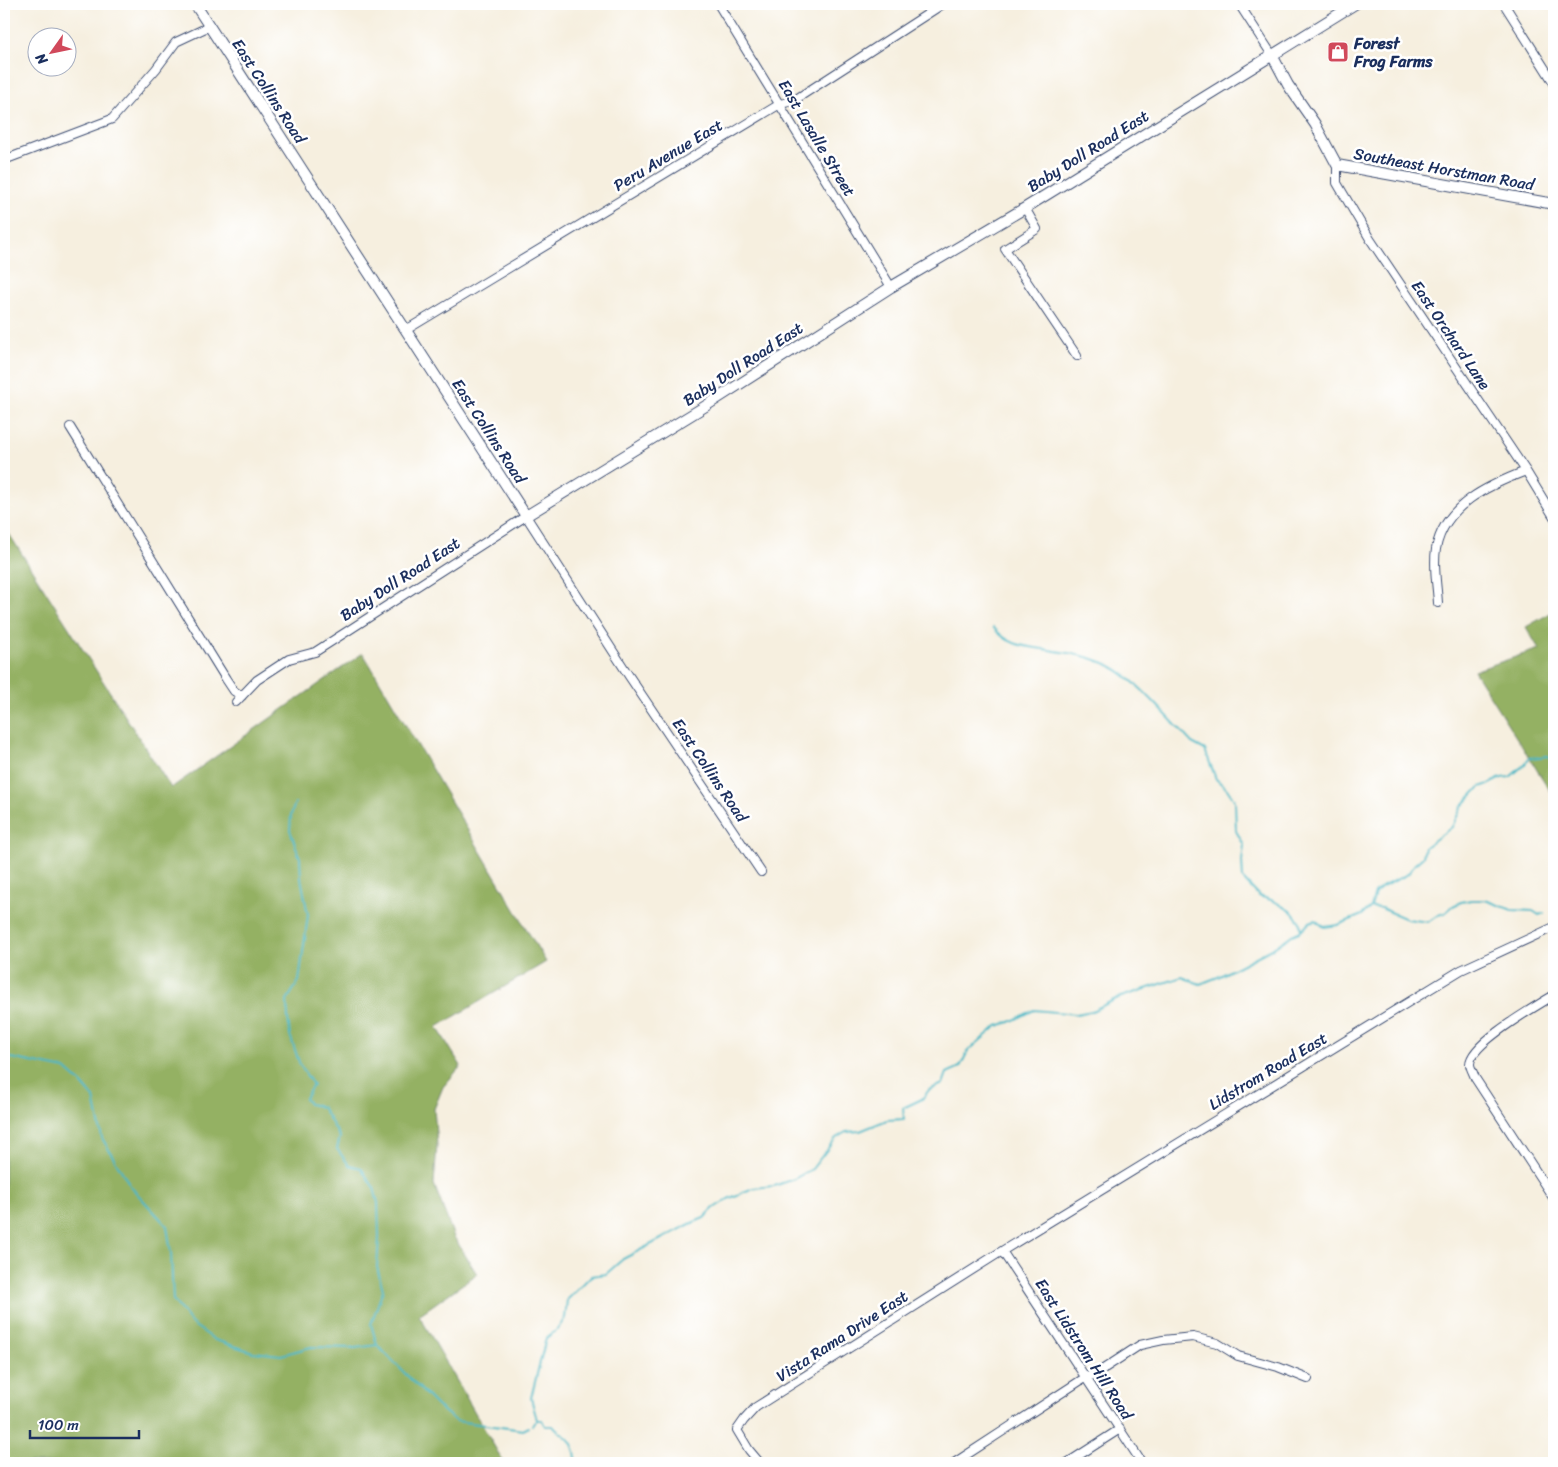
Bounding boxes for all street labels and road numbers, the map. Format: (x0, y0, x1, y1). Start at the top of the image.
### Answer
street label: East Collins Road (224, 32, 315, 151)
street label: East Lasalle Street (770, 74, 864, 202)
street label: Baby Doll Road East (1021, 102, 1155, 200)
street label: Peru Avenue East (607, 111, 729, 199)
street label: Southeast Horstman Road (1352, 139, 1538, 199)
street label: East Orchard Lane (1403, 274, 1499, 396)
street label: Baby Doll Road East (677, 314, 809, 414)
street label: East Collins Road (444, 372, 535, 491)
street label: Baby Doll Road East (334, 529, 466, 629)
street label: East Collins Road (664, 712, 757, 829)
street label: Lidstrom Road East (1203, 1024, 1333, 1118)
street label: East Lidstrom Hill Road (1027, 1272, 1142, 1427)
street label: Vista Rama Drive East (770, 1282, 914, 1390)

